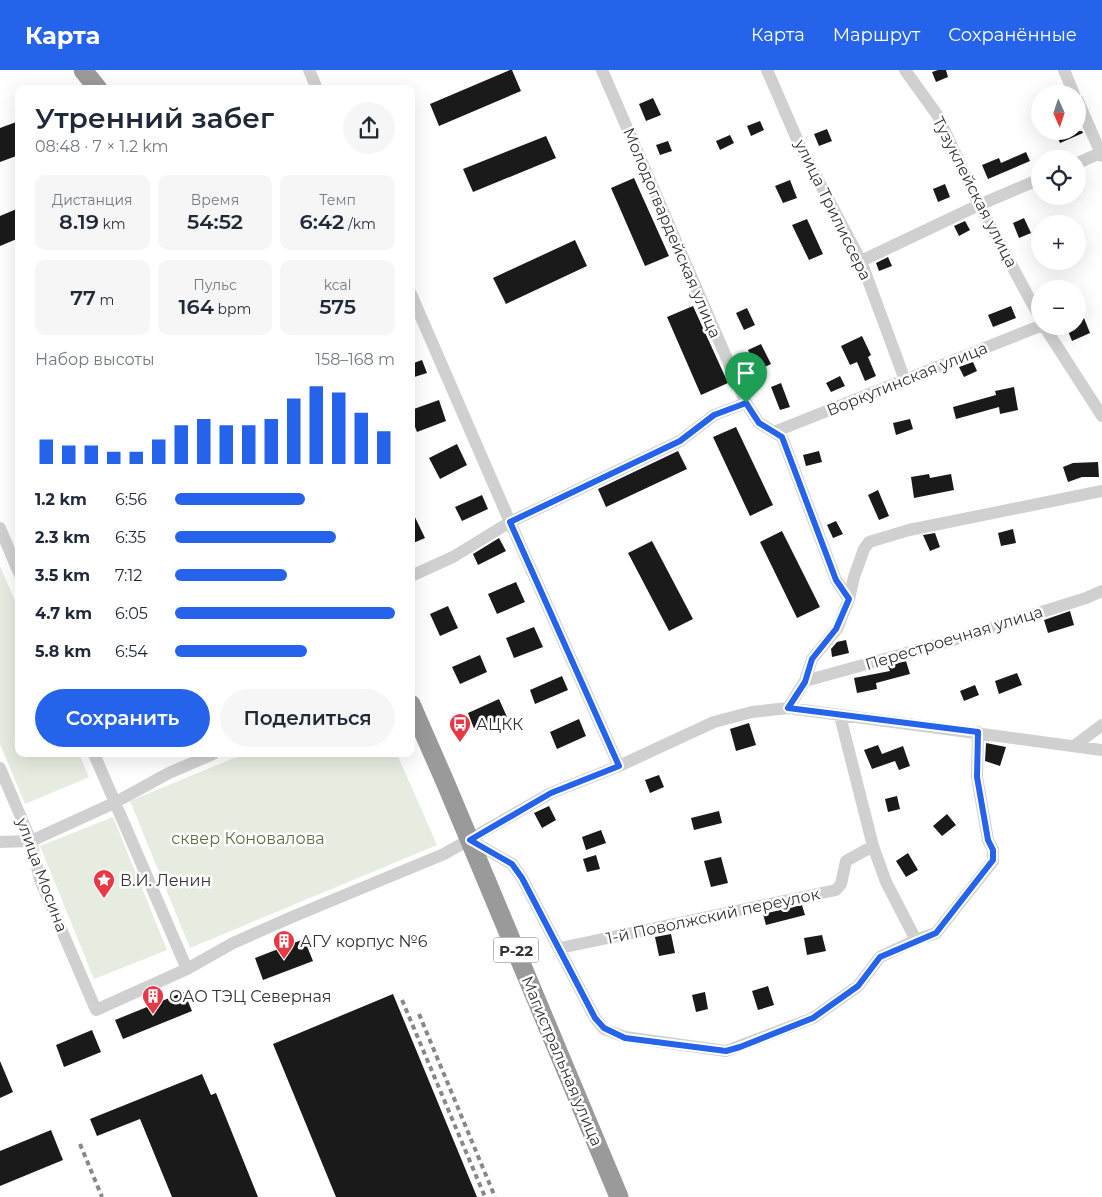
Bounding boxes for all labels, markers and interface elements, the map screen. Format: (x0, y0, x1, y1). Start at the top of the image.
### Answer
text: Карта (25, 21, 100, 50)
text: Карта (751, 24, 805, 46)
text: Маршрут (833, 24, 920, 46)
text: Сохранённые (948, 24, 1077, 46)
north arrow (1031, 85, 1086, 140)
map controls (1031, 85, 1086, 335)
text: Утренний забег (35, 101, 274, 135)
button: share (343, 102, 395, 154)
street label: Тузуклейская улица (929, 113, 1021, 271)
street label: Молодогвардейская улица (619, 125, 725, 341)
street label: улица Трилиссера (790, 136, 875, 284)
text: 08:48 · 7 × 1.2 km (35, 137, 169, 156)
button: locate (1031, 150, 1086, 205)
text: Дистанция (52, 191, 133, 209)
text: Время (191, 191, 239, 209)
text: Темп (319, 191, 356, 209)
text: 8.19 (59, 209, 99, 234)
text: 54:52 (187, 209, 243, 234)
text: 6:42 (299, 209, 344, 234)
text: km (99, 215, 126, 233)
text: /km (344, 215, 376, 233)
button: + (1031, 215, 1086, 270)
text: Пульс (193, 276, 237, 294)
text: kcal (324, 276, 352, 294)
button: − (1031, 280, 1086, 335)
text: 77 (70, 285, 96, 310)
text: m (96, 291, 114, 309)
text: 164 (179, 294, 214, 319)
text: 575 (319, 294, 356, 319)
text: bpm (214, 300, 251, 318)
street label: Воркутинская улица (824, 338, 990, 420)
text: Набор высоты (35, 350, 155, 369)
text: 158–168 m (315, 350, 395, 369)
pin (725, 352, 767, 403)
icon: arrive (732, 359, 760, 387)
text: 1.2 km (35, 490, 87, 509)
text: 6:56 (115, 490, 147, 509)
text: 2.3 km (35, 528, 90, 547)
text: 6:35 (115, 528, 146, 547)
text: 3.5 km (35, 566, 90, 585)
text: 7:12 (115, 566, 142, 585)
street label: Перестроечная улица (863, 602, 1045, 674)
text: 4.7 km (35, 604, 92, 623)
text: 6:05 (115, 604, 148, 623)
text: 5.8 km (35, 642, 91, 661)
text: 6:54 (115, 642, 148, 661)
button: Сохранить (35, 689, 210, 747)
button: Поделиться (220, 689, 395, 747)
bus stop icon: АЦКК (448, 712, 472, 743)
place label: АЦКК (476, 715, 523, 734)
street label: улица Мосина (12, 814, 71, 935)
park label: сквер Коновалова (171, 829, 325, 848)
place icon: В.И. Ленин (92, 868, 116, 899)
place label: В.И. Ленин (120, 871, 211, 890)
street label: 1-й Поволжский переулок (605, 884, 822, 948)
building icon: АГУ корпус №6 (272, 929, 296, 960)
place label: АГУ корпус №6 (300, 932, 428, 951)
road number: Р-22 (494, 938, 538, 962)
street label: Магистральная улица (517, 973, 607, 1149)
building icon: ОАО ТЭЦ Северная (141, 984, 165, 1015)
place label: ОАО ТЭЦ Северная (169, 987, 332, 1006)

